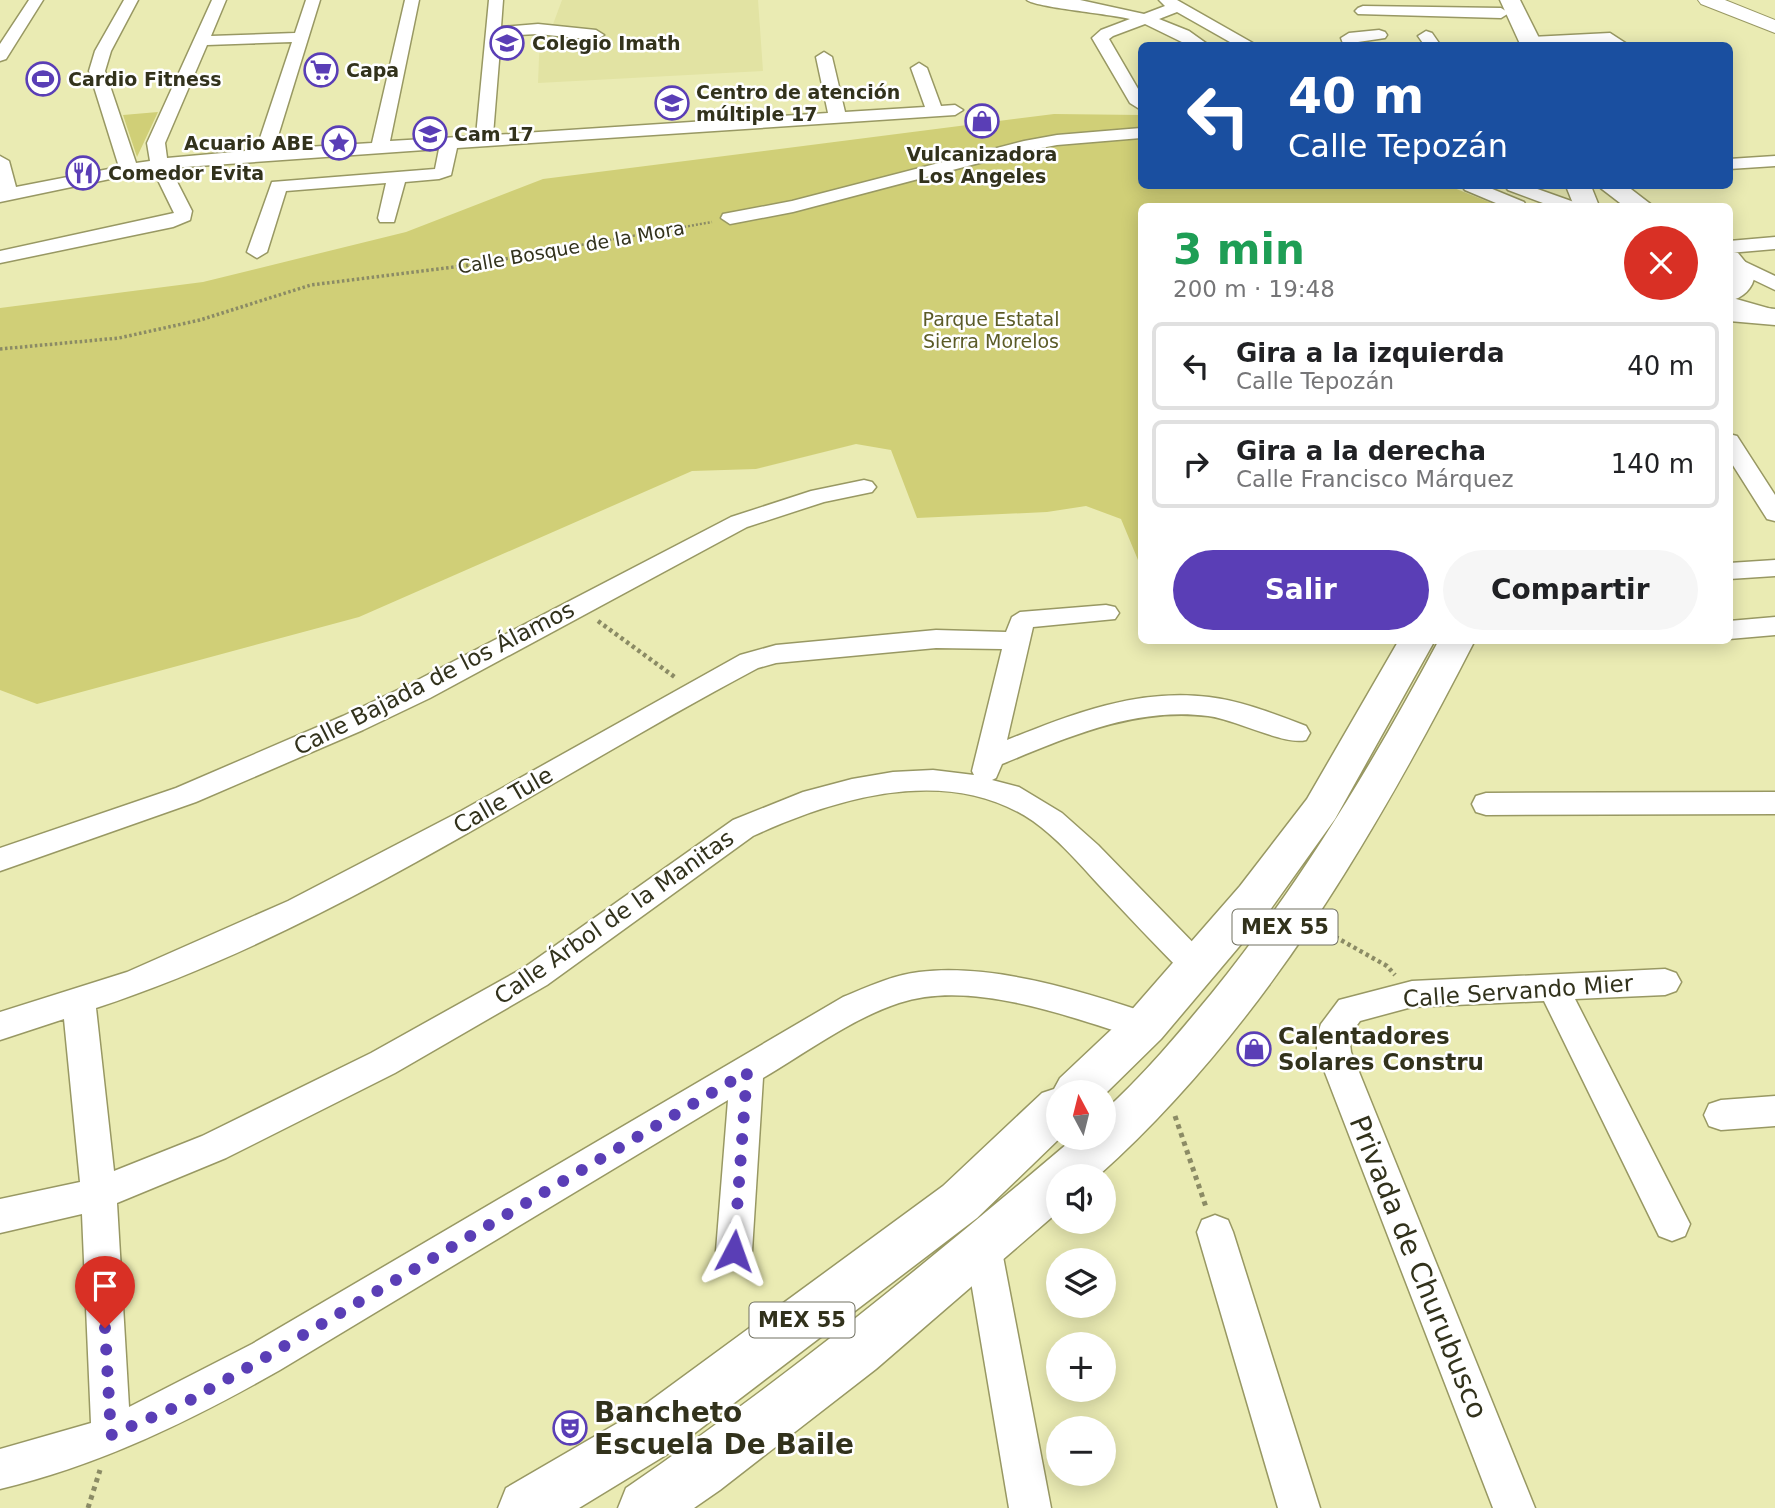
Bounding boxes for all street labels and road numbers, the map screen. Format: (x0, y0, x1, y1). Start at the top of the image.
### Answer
street label: Calle Bosque de la Mora (456, 216, 686, 278)
street label: Calle Bajada de los Álamos (289, 595, 579, 760)
street label: Calle Tule (449, 761, 557, 839)
street label: Calle Árbol de la Manitas (489, 824, 739, 1010)
road number: MEX 55 (1232, 909, 1338, 944)
street label: Calle Servando Mier (1402, 970, 1635, 1012)
street label: Privada de Churubusco (1343, 1111, 1495, 1424)
road number: MEX 55 (750, 1302, 854, 1338)

